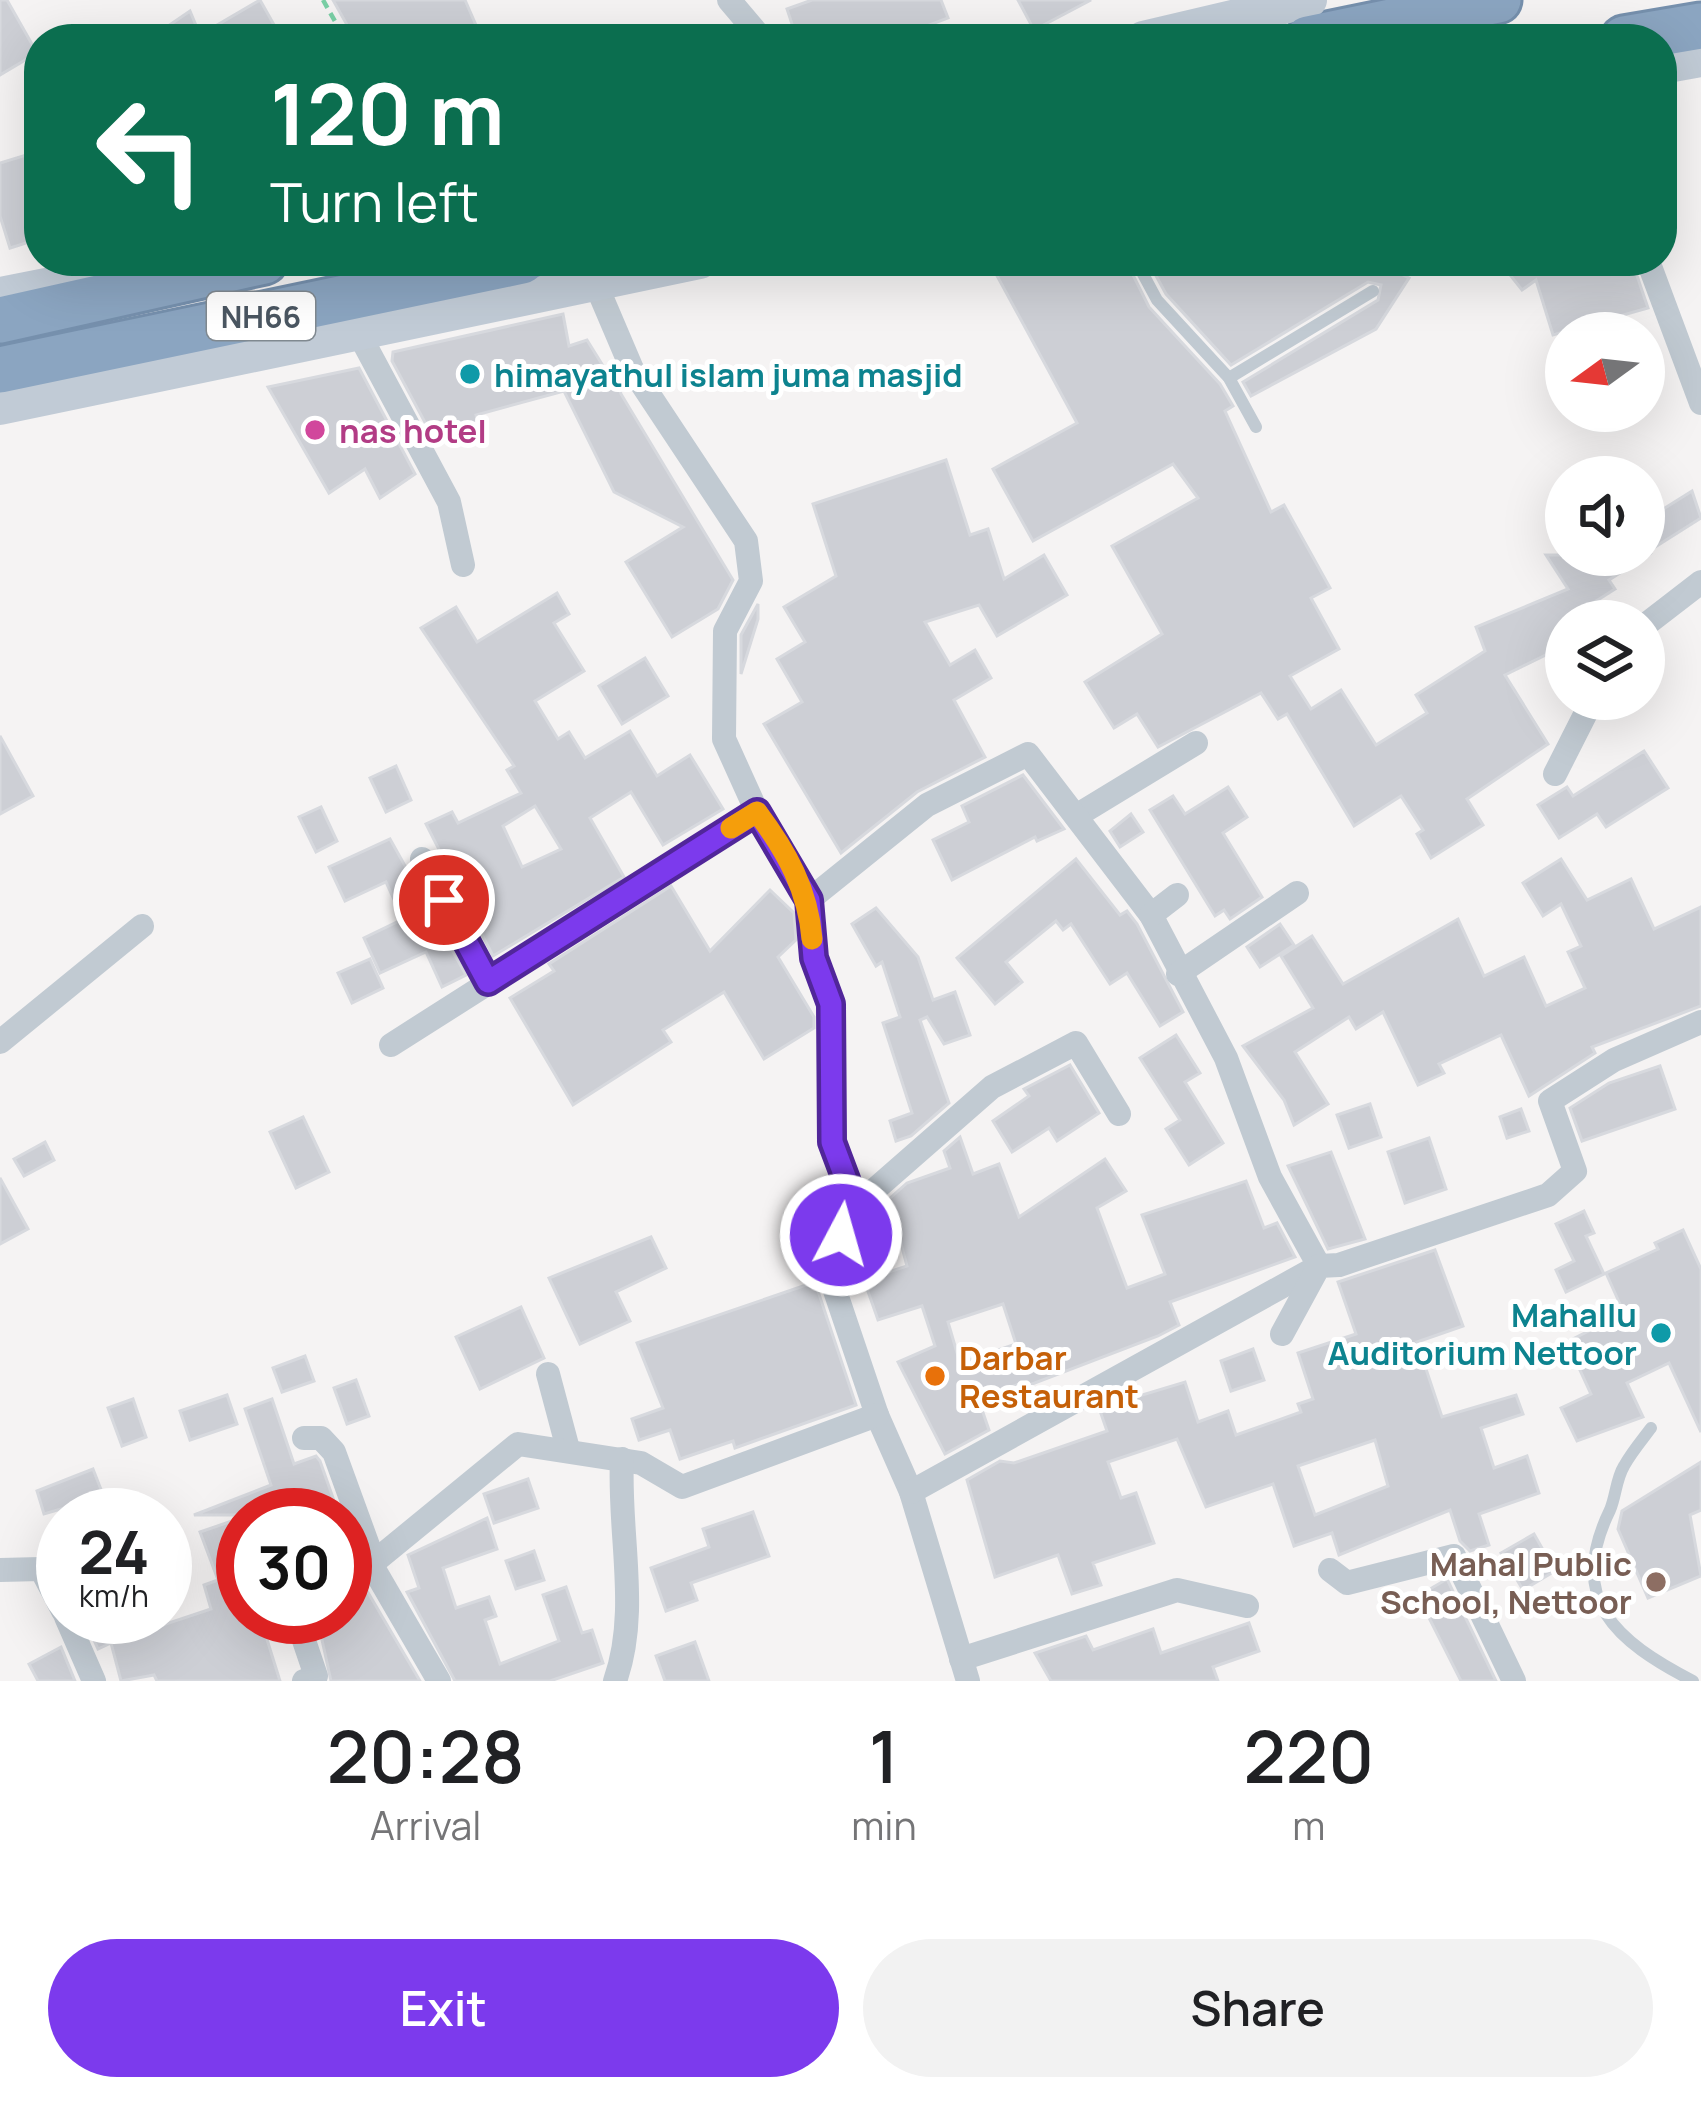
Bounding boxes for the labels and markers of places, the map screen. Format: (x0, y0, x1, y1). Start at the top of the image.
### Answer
place label: himayathul islam juma masjid (494, 352, 963, 397)
marker: himayathul islam juma masjid (457, 361, 483, 387)
place label: nas hotel (339, 408, 487, 453)
marker: nas hotel (302, 417, 328, 443)
pin (393, 849, 495, 951)
place label: Mahallu Auditorium Nettoor (1327, 1292, 1637, 1375)
marker: Mahallu Auditorium Nettoor (1648, 1320, 1674, 1346)
place label: Darbar Restaurant (959, 1335, 1139, 1418)
marker: Darbar Restaurant (922, 1363, 948, 1389)
place label: Mahal Public School, Nettoor (1380, 1541, 1632, 1624)
marker: Mahal Public School, Nettoor (1643, 1569, 1669, 1595)

